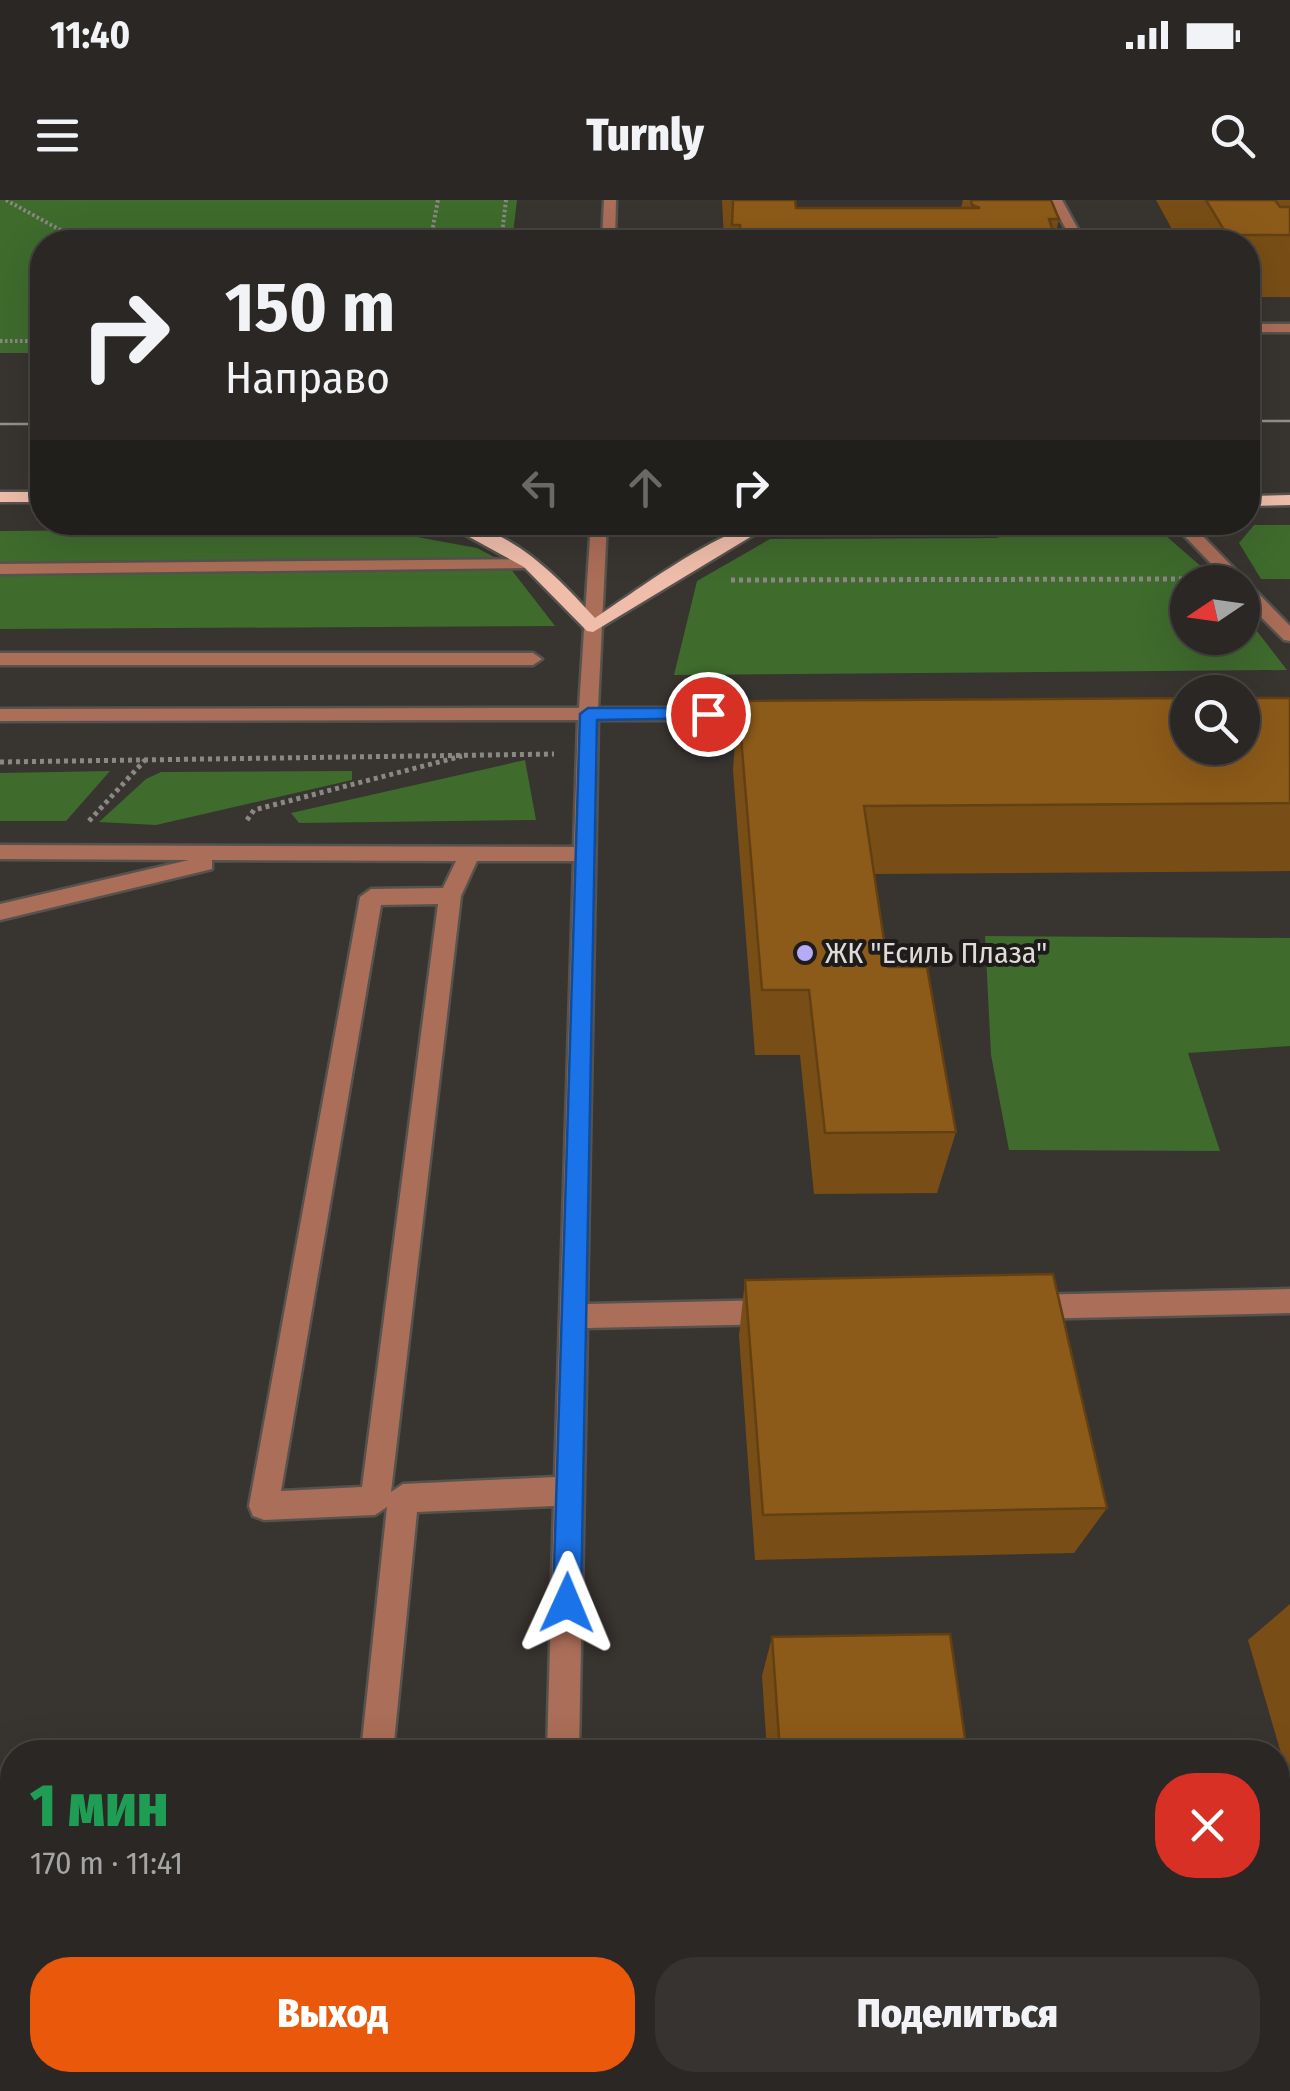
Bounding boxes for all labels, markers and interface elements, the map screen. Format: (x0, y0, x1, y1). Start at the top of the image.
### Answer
text: 11:40 (50, 12, 130, 58)
icon: menu (30, 108, 85, 163)
text: Turnly (586, 108, 704, 162)
icon: search (1205, 108, 1260, 163)
text: 150 m (225, 266, 395, 350)
icon: right (60, 270, 190, 400)
text: Направо (225, 351, 390, 405)
icon: left (513, 460, 568, 515)
icon: ahead (618, 460, 673, 515)
icon: right (723, 460, 778, 515)
north arrow (1170, 565, 1260, 655)
map controls (1170, 565, 1260, 765)
pin (666, 672, 751, 757)
button: search (1170, 675, 1260, 765)
icon: arrive (681, 687, 736, 742)
place label: ЖК "Есиль Плаза" (825, 935, 1047, 971)
marker: ЖК "Есиль Плаза" (794, 942, 816, 964)
position arrow (515, 1551, 619, 1655)
text: 1 мин (30, 1770, 169, 1842)
button: close (1155, 1773, 1260, 1878)
text: 170 m · 11:41 (30, 1844, 183, 1882)
button: Выход (30, 1957, 635, 2072)
button: Поделиться (655, 1957, 1260, 2072)

